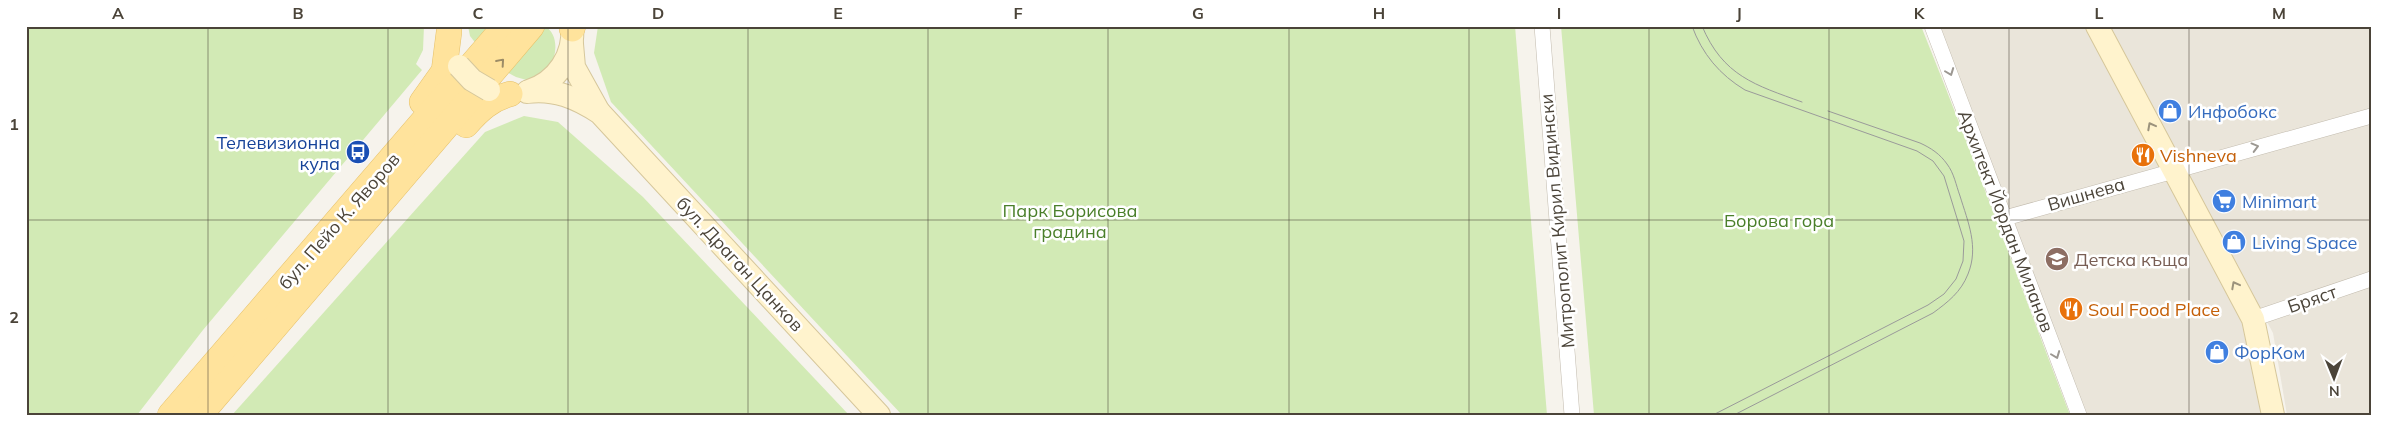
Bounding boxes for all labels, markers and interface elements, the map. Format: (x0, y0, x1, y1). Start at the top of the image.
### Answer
text: A (112, 3, 124, 23)
text: B (292, 3, 304, 23)
text: C (473, 3, 484, 23)
text: D (652, 3, 664, 23)
text: E (833, 3, 843, 23)
text: F (1013, 3, 1023, 23)
text: G (1192, 3, 1204, 23)
text: H (1373, 3, 1385, 23)
text: I (1557, 3, 1561, 23)
text: J (1736, 3, 1742, 23)
text: K (1914, 3, 1926, 23)
text: L (2095, 3, 2104, 23)
text: M (2272, 3, 2286, 23)
one-way arrow (496, 59, 505, 68)
one-way arrow (1944, 67, 1954, 76)
street label: Митрополит Кирил Видински (1534, 93, 1580, 349)
shop icon: Инфобокс (2157, 98, 2183, 124)
place label: Инфобокс (2188, 100, 2277, 123)
street label: Архитект Йордан Миланов (1953, 106, 2059, 336)
text: 1 (9, 114, 19, 134)
one-way arrow (2147, 122, 2157, 131)
place label: Телевизионна кула (216, 131, 340, 175)
bus stop icon: Телевизионна кула (345, 139, 371, 165)
restaurant icon: Vishneva (2130, 142, 2156, 168)
one-way arrow (2251, 142, 2260, 153)
place label: Vishneva (2160, 144, 2237, 167)
street label: бул. Пейо К. Яворов (273, 148, 405, 294)
street label: Вишнева (2045, 172, 2127, 216)
supermarket icon: Minimart (2211, 188, 2237, 214)
place label: Minimart (2242, 190, 2316, 213)
street label: бул. Драган Цанков (672, 192, 808, 336)
park label: Парк Борисова градина (1002, 199, 1138, 243)
park label: Борова гора (1724, 209, 1834, 232)
shop icon: Living Space (2221, 229, 2247, 255)
place label: Living Space (2252, 231, 2357, 254)
school or university icon: Детска къща (2044, 246, 2070, 272)
place label: Детска къща (2074, 248, 2188, 271)
street label: Бряст (2284, 280, 2340, 318)
one-way arrow (2231, 281, 2241, 290)
restaurant icon: Soul Food Place (2058, 296, 2084, 322)
place label: Soul Food Place (2088, 298, 2220, 321)
text: 2 (9, 307, 19, 327)
shop icon: ФорКом (2204, 339, 2230, 365)
place label: ФорКом (2234, 341, 2305, 364)
one-way arrow (2050, 350, 2061, 359)
north arrow (2310, 354, 2360, 404)
text: N (2329, 382, 2340, 400)

